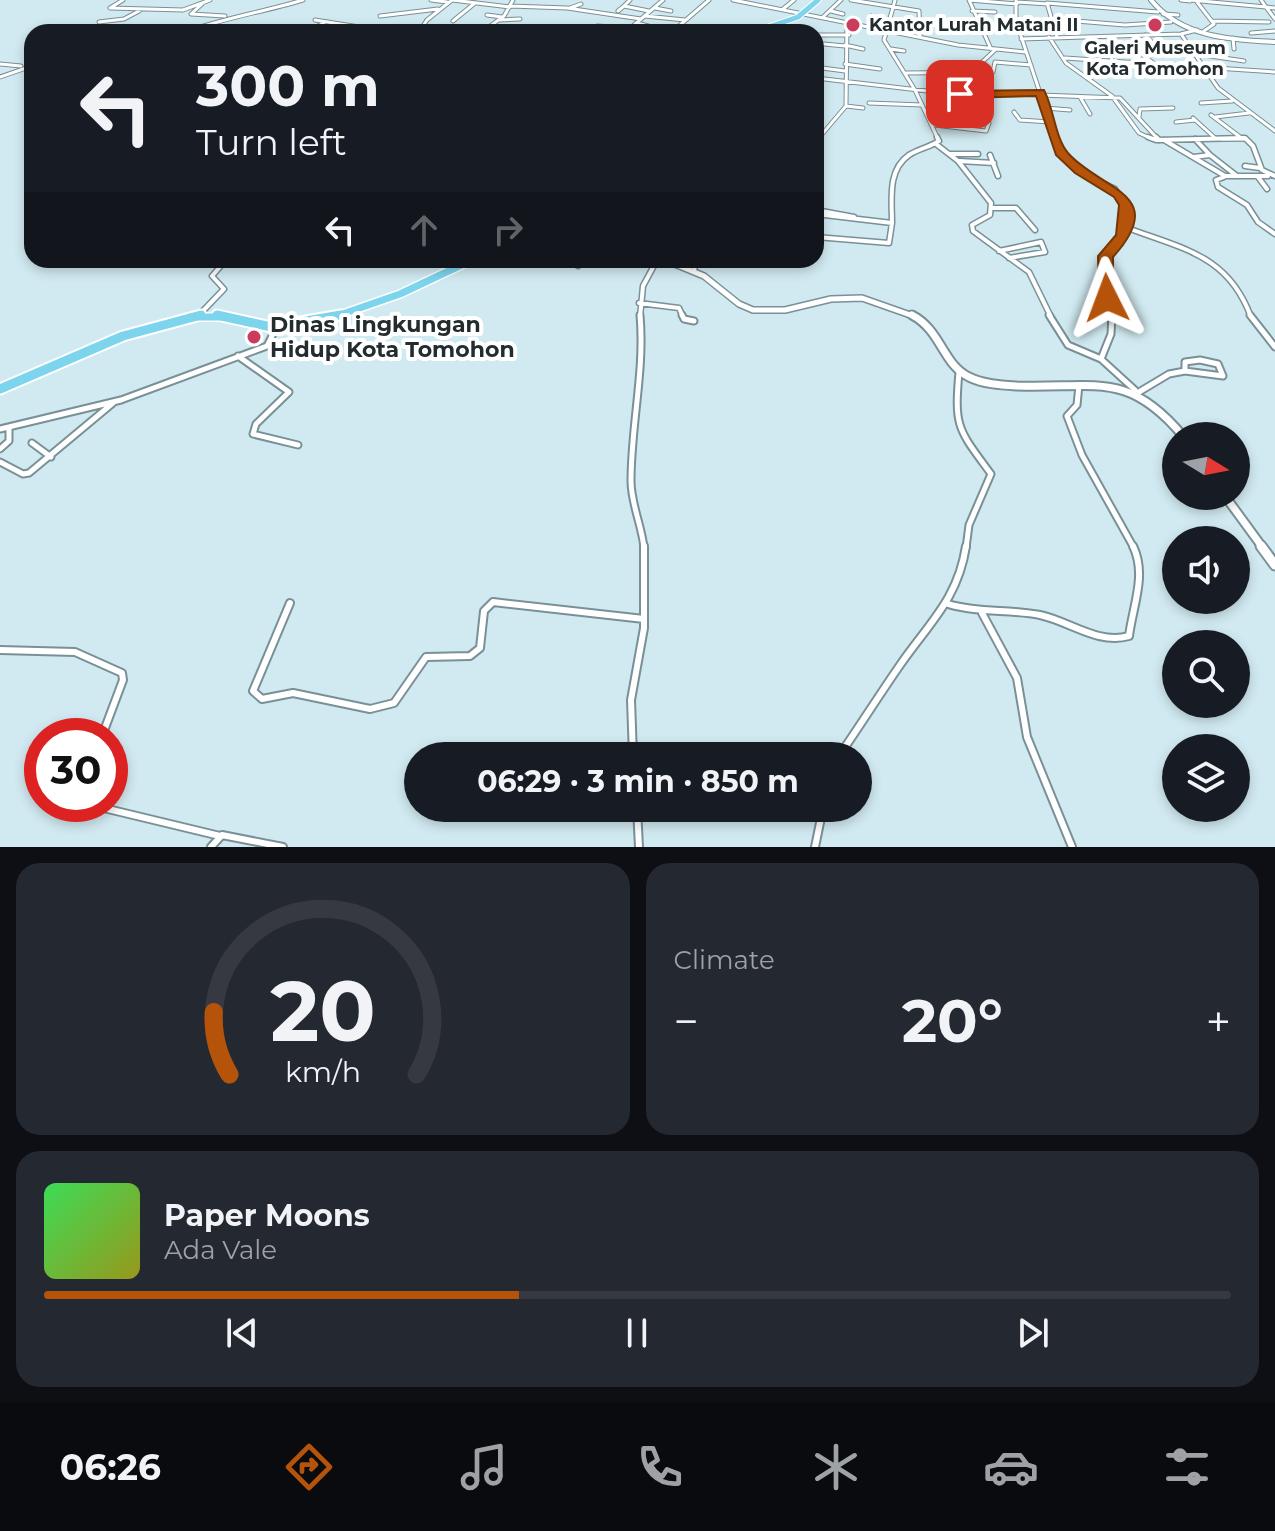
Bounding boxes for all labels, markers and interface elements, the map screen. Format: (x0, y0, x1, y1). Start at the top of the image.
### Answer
place label: Kantor Lurah Matani II (869, 14, 1078, 36)
marker: Kantor Lurah Matani II (844, 16, 862, 34)
marker: Galeri Museum Kota Tomohon (1146, 16, 1164, 34)
place label: Galeri Museum Kota Tomohon (1084, 37, 1226, 80)
text: 300 m (196, 52, 380, 120)
icon: left (64, 56, 168, 160)
pin (926, 60, 994, 128)
icon: arrive (938, 72, 982, 116)
text: Turn left (196, 120, 347, 164)
icon: left (318, 208, 362, 252)
icon: ahead (402, 208, 446, 252)
icon: right (486, 208, 530, 252)
position arrow (1065, 256, 1149, 340)
place label: Dinas Lingkungan Hidup Kota Tomohon (270, 311, 515, 363)
marker: Dinas Lingkungan Hidup Kota Tomohon (245, 328, 263, 346)
north arrow (1162, 422, 1250, 510)
map controls (1162, 422, 1250, 822)
button: sound (1162, 526, 1250, 614)
button: search (1162, 630, 1250, 718)
speed limit sign: 30 (24, 718, 128, 822)
button: layers (1162, 734, 1250, 822)
text: 06:29 · 3 min · 850 m (477, 763, 799, 800)
text: Climate (674, 944, 775, 976)
text: 20 (270, 960, 376, 1062)
text: 20° (902, 984, 1003, 1057)
text: − (674, 994, 699, 1048)
text: + (1206, 994, 1231, 1048)
text: km/h (285, 1054, 361, 1089)
text: Paper Moons (164, 1197, 370, 1234)
text: Ada Vale (164, 1234, 277, 1266)
icon: previous (220, 1311, 264, 1355)
icon: pause (615, 1311, 659, 1355)
icon: next (1011, 1311, 1055, 1355)
icon: directions (281, 1439, 337, 1495)
icon: music (456, 1439, 512, 1495)
icon: phone (632, 1439, 688, 1495)
icon: climate (808, 1439, 864, 1495)
icon: car (983, 1439, 1039, 1495)
icon: filters (1159, 1439, 1215, 1495)
text: 06:26 (60, 1445, 161, 1489)

